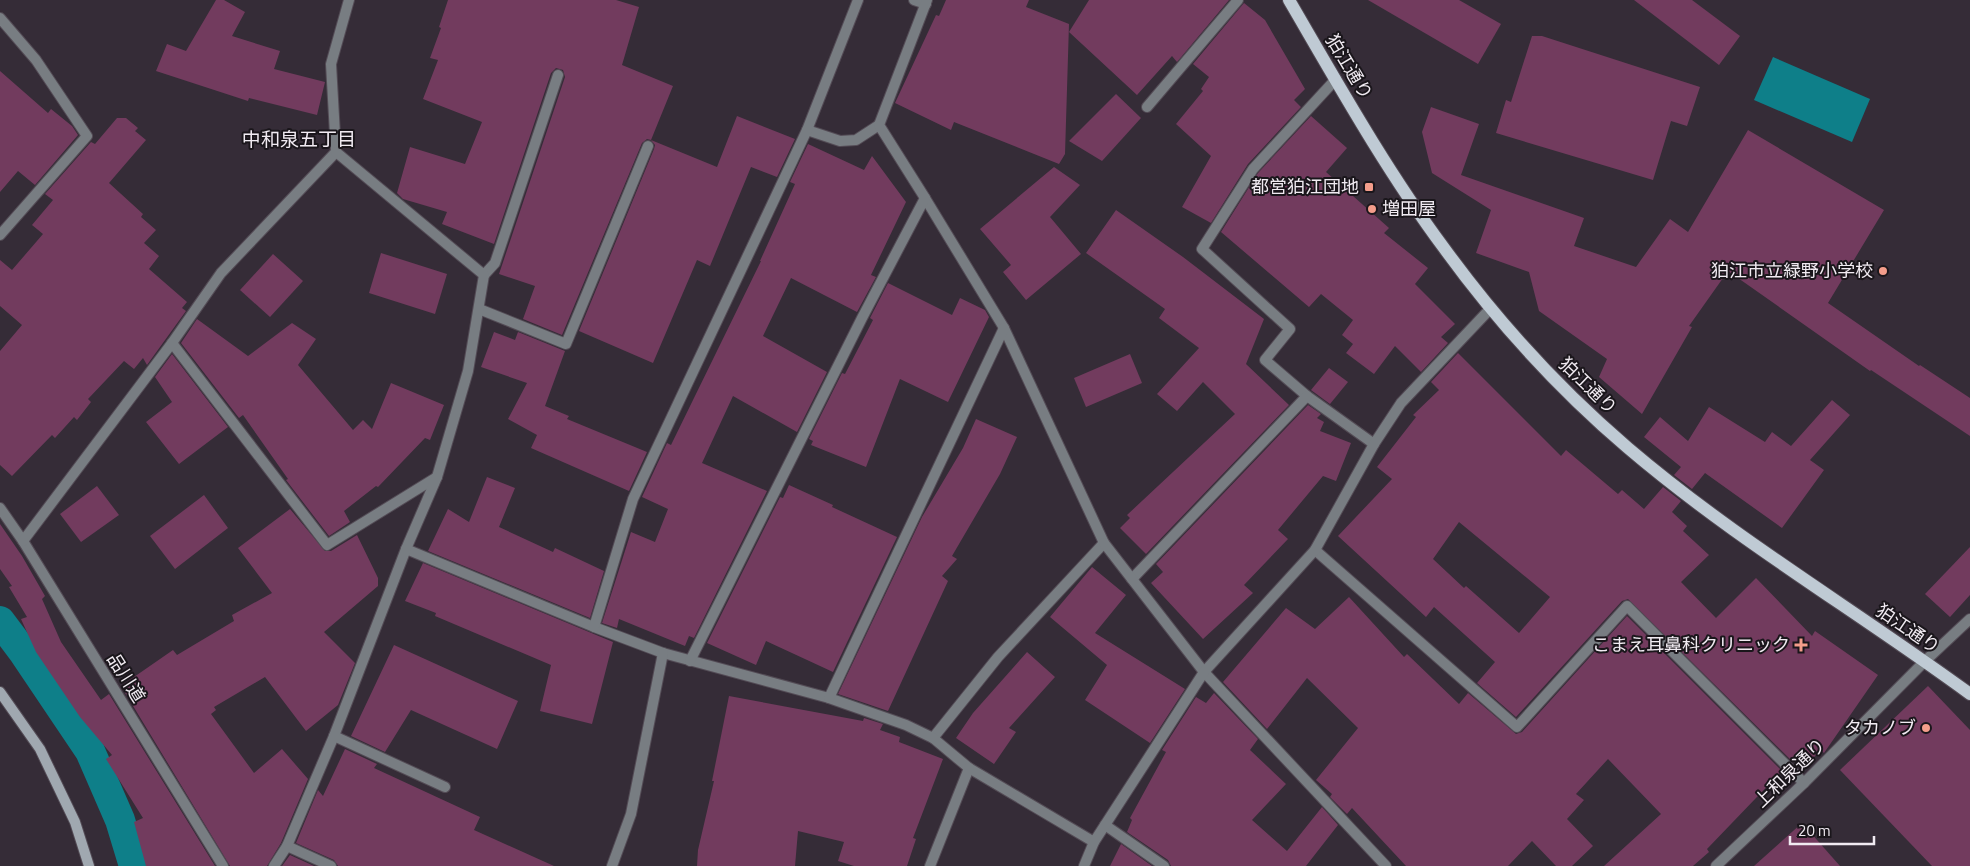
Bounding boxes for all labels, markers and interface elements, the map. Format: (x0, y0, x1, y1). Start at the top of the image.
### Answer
street label: 狛江通り (1319, 29, 1380, 105)
district label: 中和泉五丁目 (242, 124, 356, 153)
place label: 都営狛江団地 (1251, 173, 1359, 200)
marker: 都営狛江団地 (1363, 181, 1375, 193)
place label: 増田屋 (1382, 195, 1436, 222)
marker: 増田屋 (1366, 203, 1378, 215)
place label: 狛江市立緑野小学校 (1711, 257, 1873, 284)
marker: 狛江市立緑野小学校 (1877, 265, 1889, 277)
street label: 狛江通り (1553, 351, 1624, 420)
street label: 狛江通り (1871, 597, 1946, 660)
place label: こまえ耳鼻科クリニック (1592, 631, 1790, 658)
marker: こまえ耳鼻科クリニック (1794, 638, 1808, 652)
street label: 品川道 (101, 648, 152, 708)
place label: タカノブ (1844, 714, 1916, 741)
marker: タカノブ (1920, 722, 1932, 734)
street label: 上和泉通り (1748, 732, 1831, 814)
scale bar (1790, 814, 1874, 846)
text: 20 m (1798, 819, 1831, 842)

